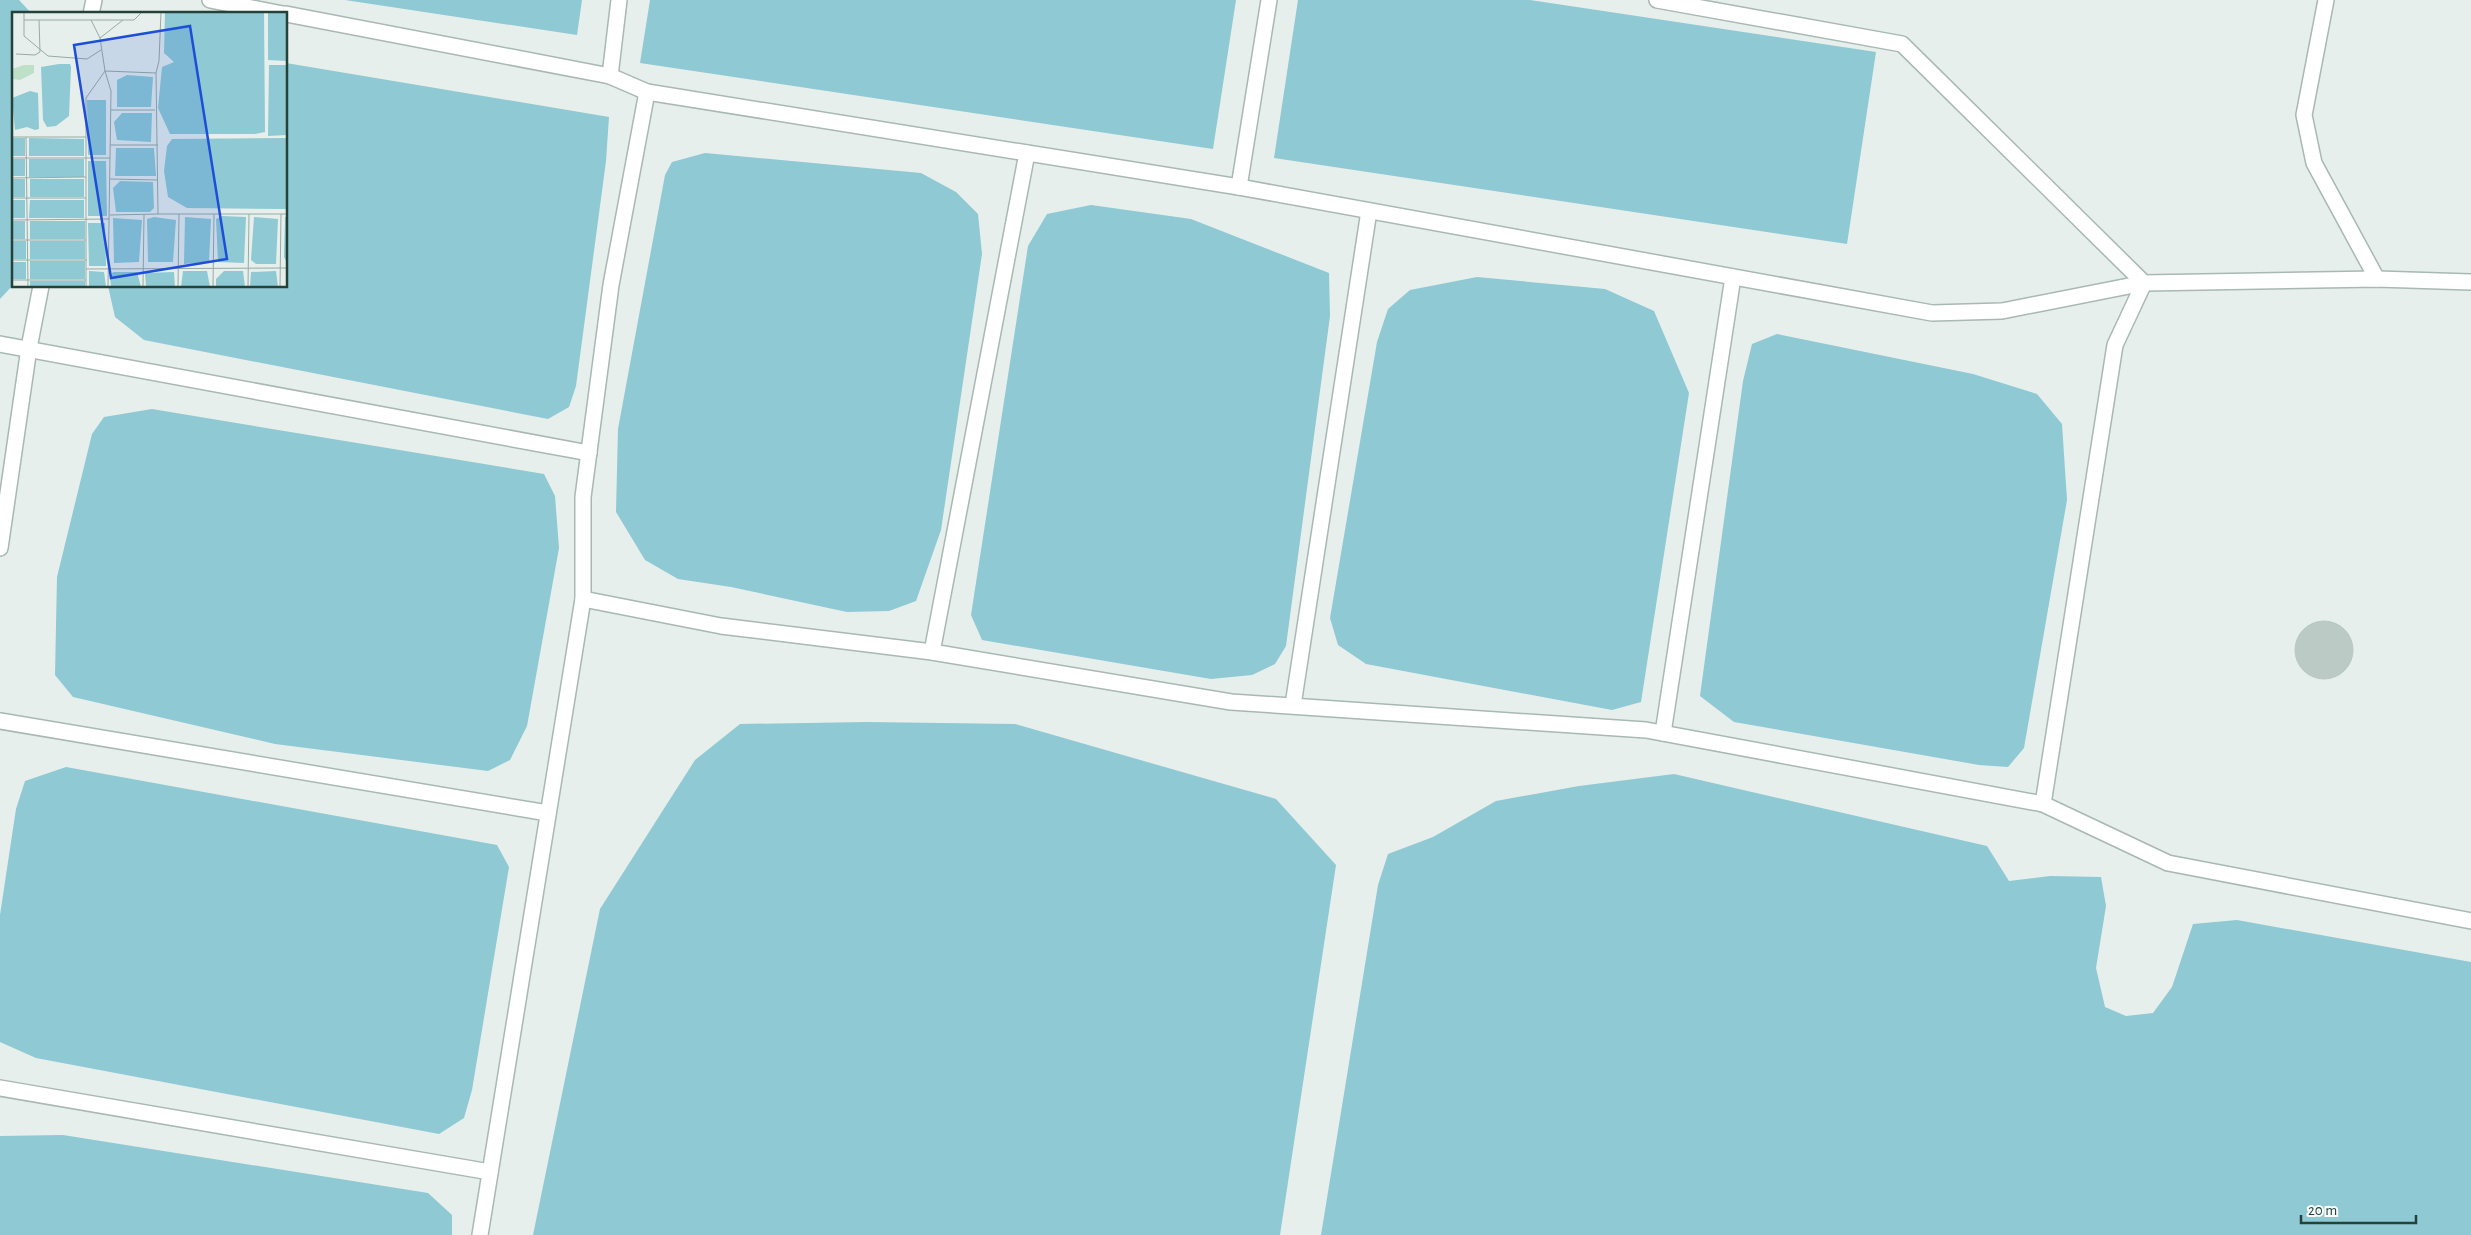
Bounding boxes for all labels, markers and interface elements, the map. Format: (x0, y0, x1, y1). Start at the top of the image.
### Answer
inset map (12, 12, 288, 288)
scale bar (2301, 1192, 2416, 1224)
text: 20 m (2308, 1203, 2337, 1218)

